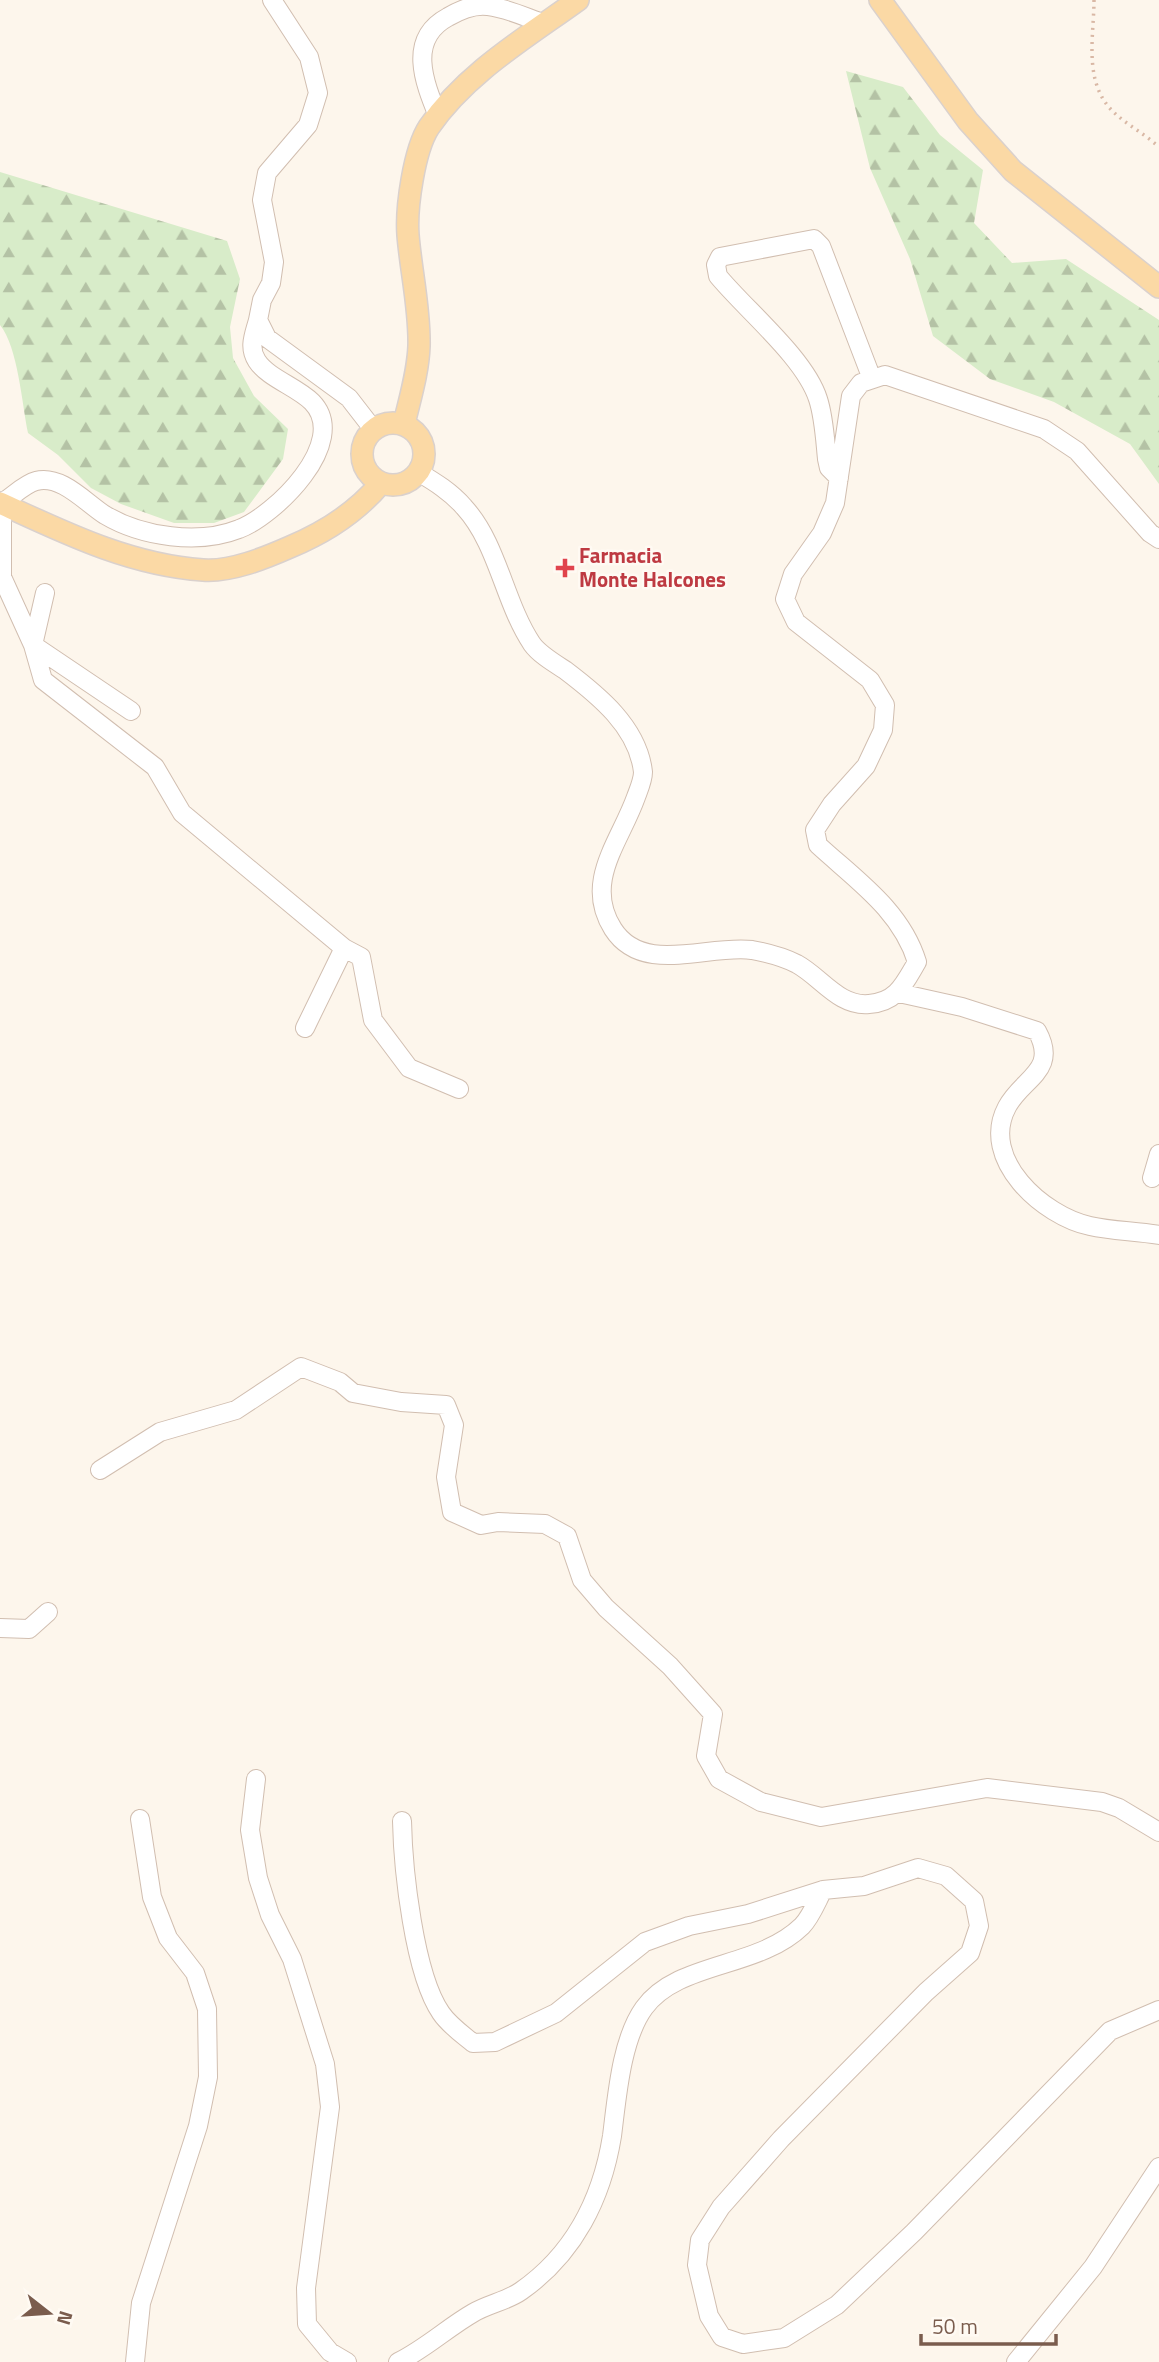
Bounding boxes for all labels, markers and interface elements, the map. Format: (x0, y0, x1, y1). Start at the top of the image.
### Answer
place label: Farmacia Monte Halcones (579, 539, 726, 595)
marker: Farmacia Monte Halcones (557, 560, 573, 576)
north arrow (14, 2278, 84, 2348)
scale bar (921, 2302, 1056, 2346)
text: N (50, 2308, 82, 2329)
text: 50 m (932, 2310, 978, 2342)

